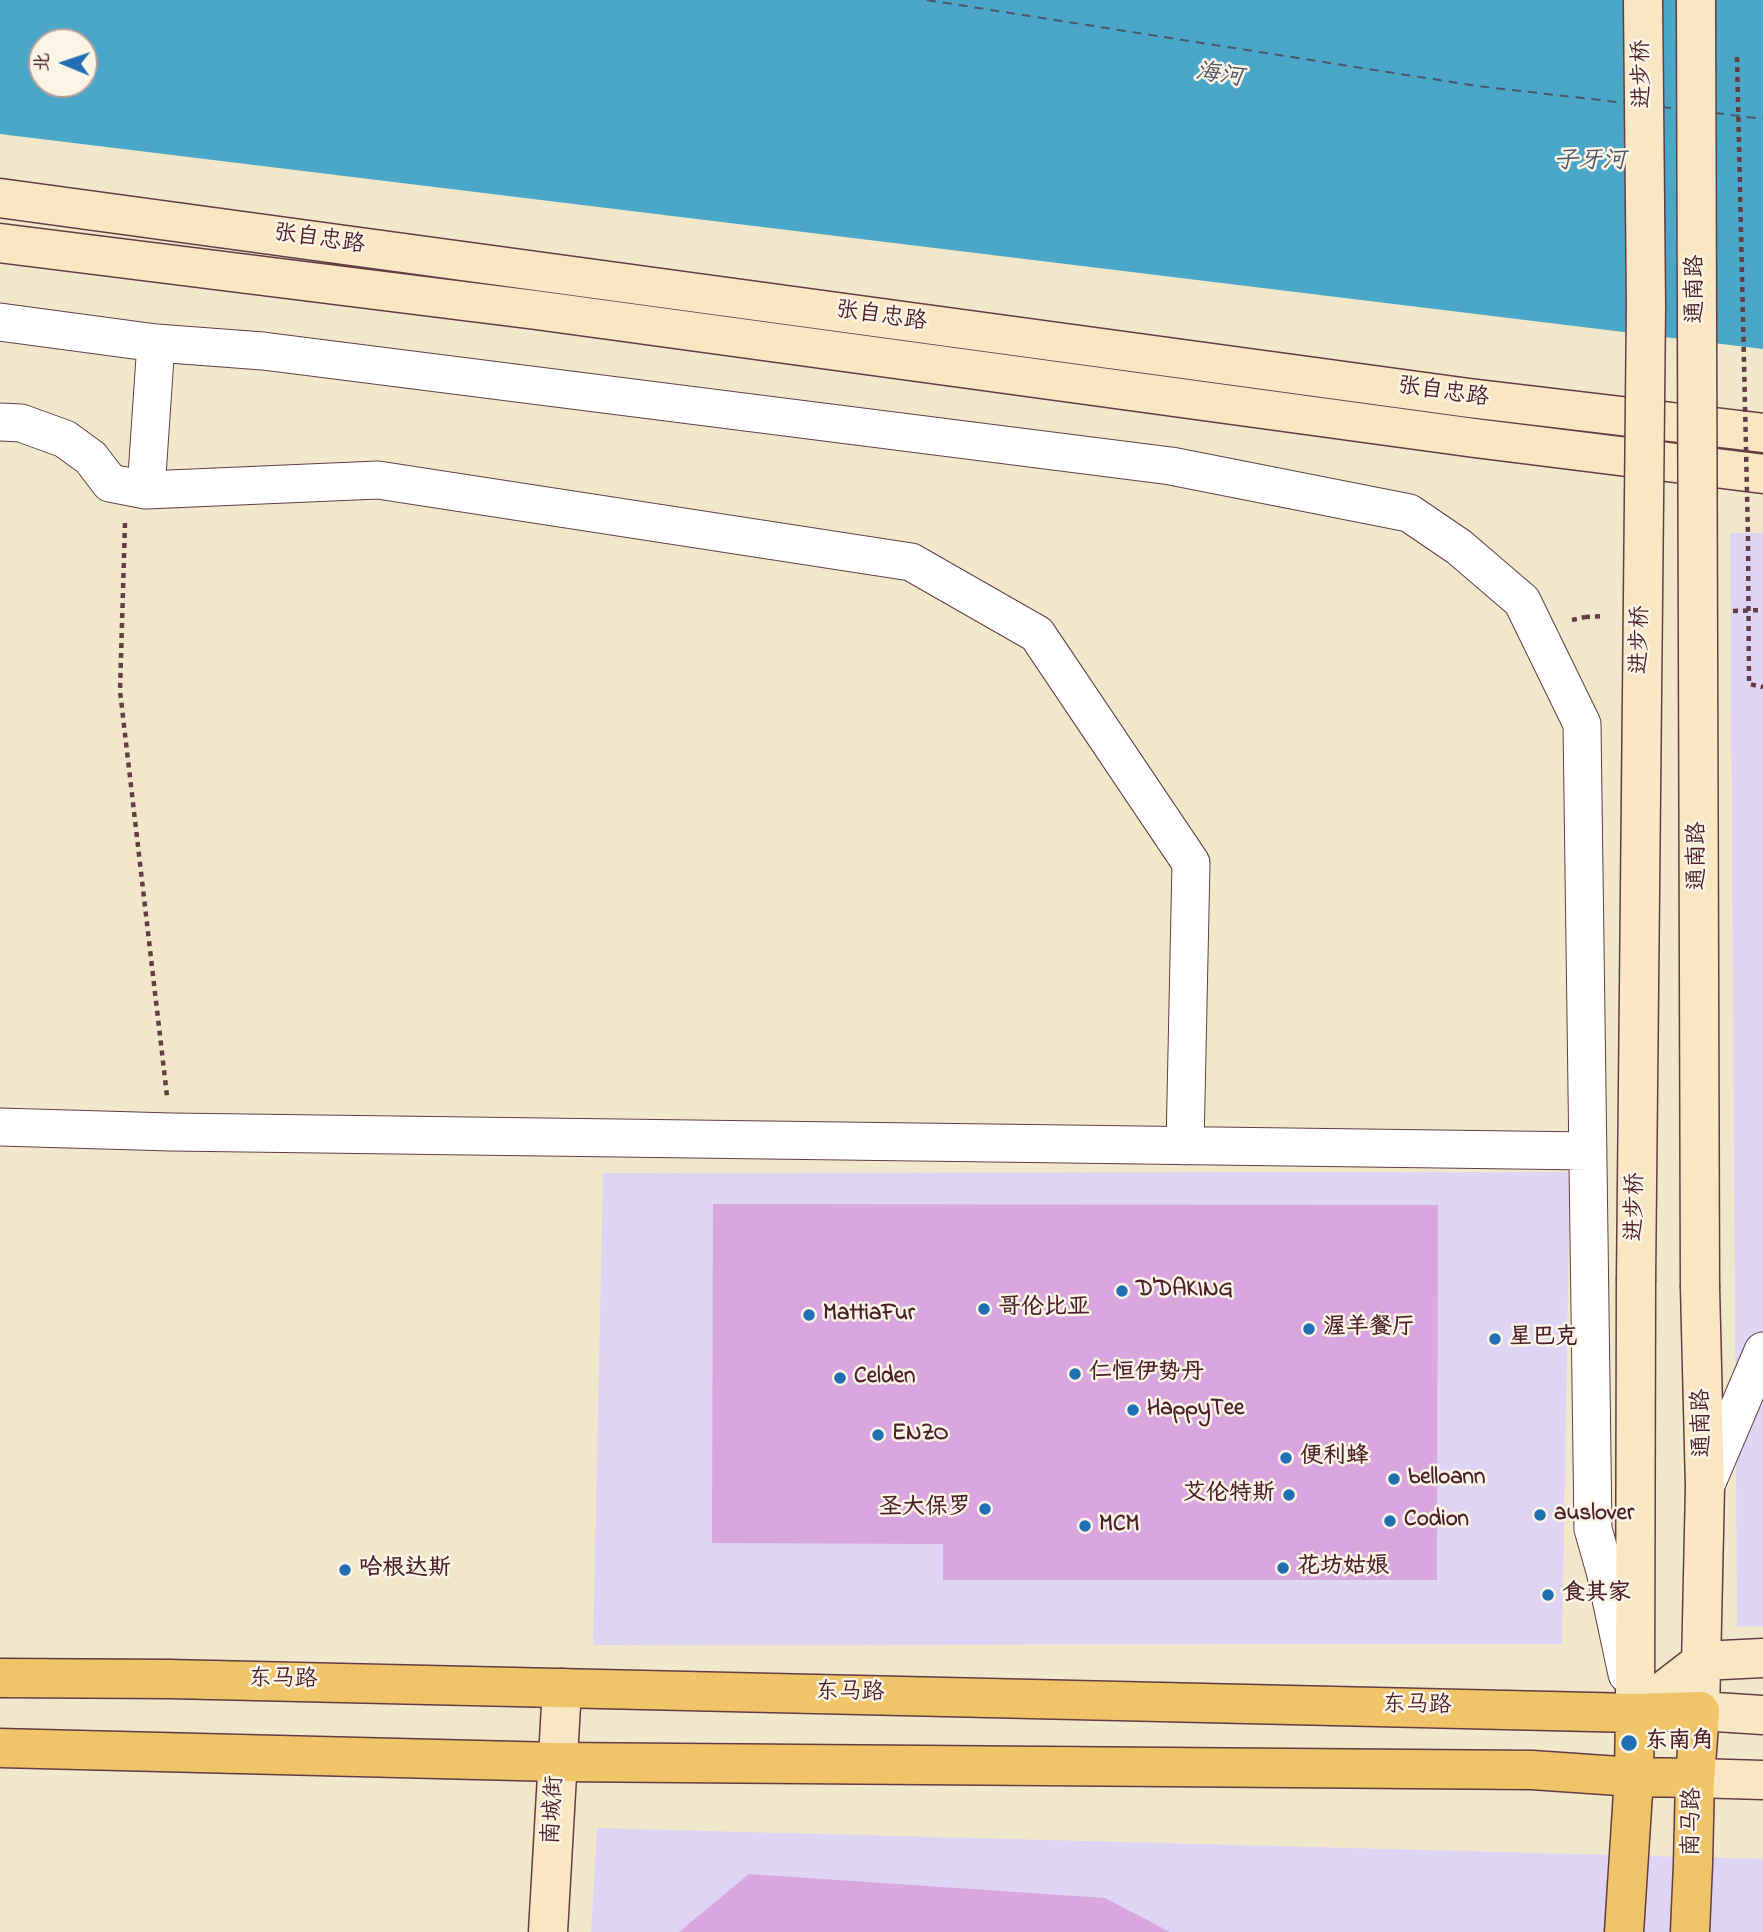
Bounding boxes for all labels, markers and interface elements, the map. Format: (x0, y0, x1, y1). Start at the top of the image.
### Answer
north arrow (28, 28, 98, 98)
street label: 进步桥 (1630, 39, 1658, 109)
text: 北 (30, 52, 57, 72)
water label: 海河 (1193, 59, 1245, 95)
water label: 子牙河 (1554, 149, 1626, 177)
street label: 张自忠路 (272, 221, 366, 261)
street label: 通南路 (1683, 255, 1711, 323)
street label: 张自忠路 (834, 298, 928, 338)
street label: 张自忠路 (1396, 374, 1490, 414)
street label: 进步桥 (1628, 605, 1656, 675)
street label: 通南路 (1685, 822, 1713, 890)
street label: 进步桥 (1623, 1172, 1651, 1242)
place label: D'DAKING (1136, 1277, 1233, 1305)
marker: D'DAKING (1114, 1283, 1130, 1299)
place label: 哥伦比亚 (998, 1295, 1090, 1323)
place label: MattiaFur (823, 1301, 915, 1329)
marker: 哥伦比亚 (976, 1301, 992, 1317)
marker: MattiaFur (801, 1307, 817, 1323)
place label: 渥羊餐厅 (1323, 1315, 1415, 1343)
marker: 渥羊餐厅 (1301, 1321, 1317, 1337)
place label: 星巴克 (1509, 1325, 1578, 1353)
marker: 星巴克 (1487, 1331, 1503, 1347)
place label: 仁恒伊势丹 (1089, 1360, 1204, 1388)
place label: Celden (854, 1364, 915, 1392)
marker: 仁恒伊势丹 (1067, 1366, 1083, 1382)
marker: Celden (832, 1370, 848, 1386)
street label: 通南路 (1690, 1388, 1718, 1458)
place label: HappyTee (1147, 1396, 1244, 1424)
marker: HappyTee (1125, 1402, 1141, 1418)
place label: ENZO (892, 1421, 949, 1449)
marker: ENZO (870, 1427, 886, 1443)
place label: 便利蜂 (1300, 1444, 1369, 1472)
marker: 便利蜂 (1278, 1450, 1294, 1466)
place label: belloann (1408, 1465, 1485, 1493)
marker: belloann (1386, 1471, 1402, 1487)
place label: 艾伦特斯 (1183, 1481, 1275, 1509)
marker: 艾伦特斯 (1281, 1487, 1297, 1503)
place label: 圣大保罗 (879, 1495, 971, 1523)
marker: 圣大保罗 (977, 1501, 993, 1517)
place label: auslover (1554, 1501, 1634, 1529)
place label: Codion (1404, 1507, 1469, 1535)
marker: auslover (1532, 1507, 1548, 1523)
place label: MCM (1099, 1512, 1140, 1540)
marker: Codion (1382, 1513, 1398, 1529)
marker: MCM (1077, 1518, 1093, 1534)
place label: 花坊姑娘 (1297, 1554, 1389, 1582)
place label: 哈根达斯 (359, 1556, 451, 1584)
marker: 花坊姑娘 (1275, 1560, 1291, 1576)
marker: 哈根达斯 (337, 1562, 353, 1578)
place label: 食其家 (1562, 1581, 1631, 1609)
marker: 食其家 (1540, 1587, 1556, 1603)
street label: 东马路 (248, 1667, 318, 1695)
street label: 东马路 (815, 1680, 885, 1708)
street label: 东马路 (1382, 1693, 1452, 1721)
place label: 东南角 (1645, 1729, 1714, 1757)
marker: 东南角 (1619, 1733, 1639, 1753)
street label: 南城街 (539, 1775, 571, 1845)
street label: 南马路 (1680, 1787, 1708, 1857)

